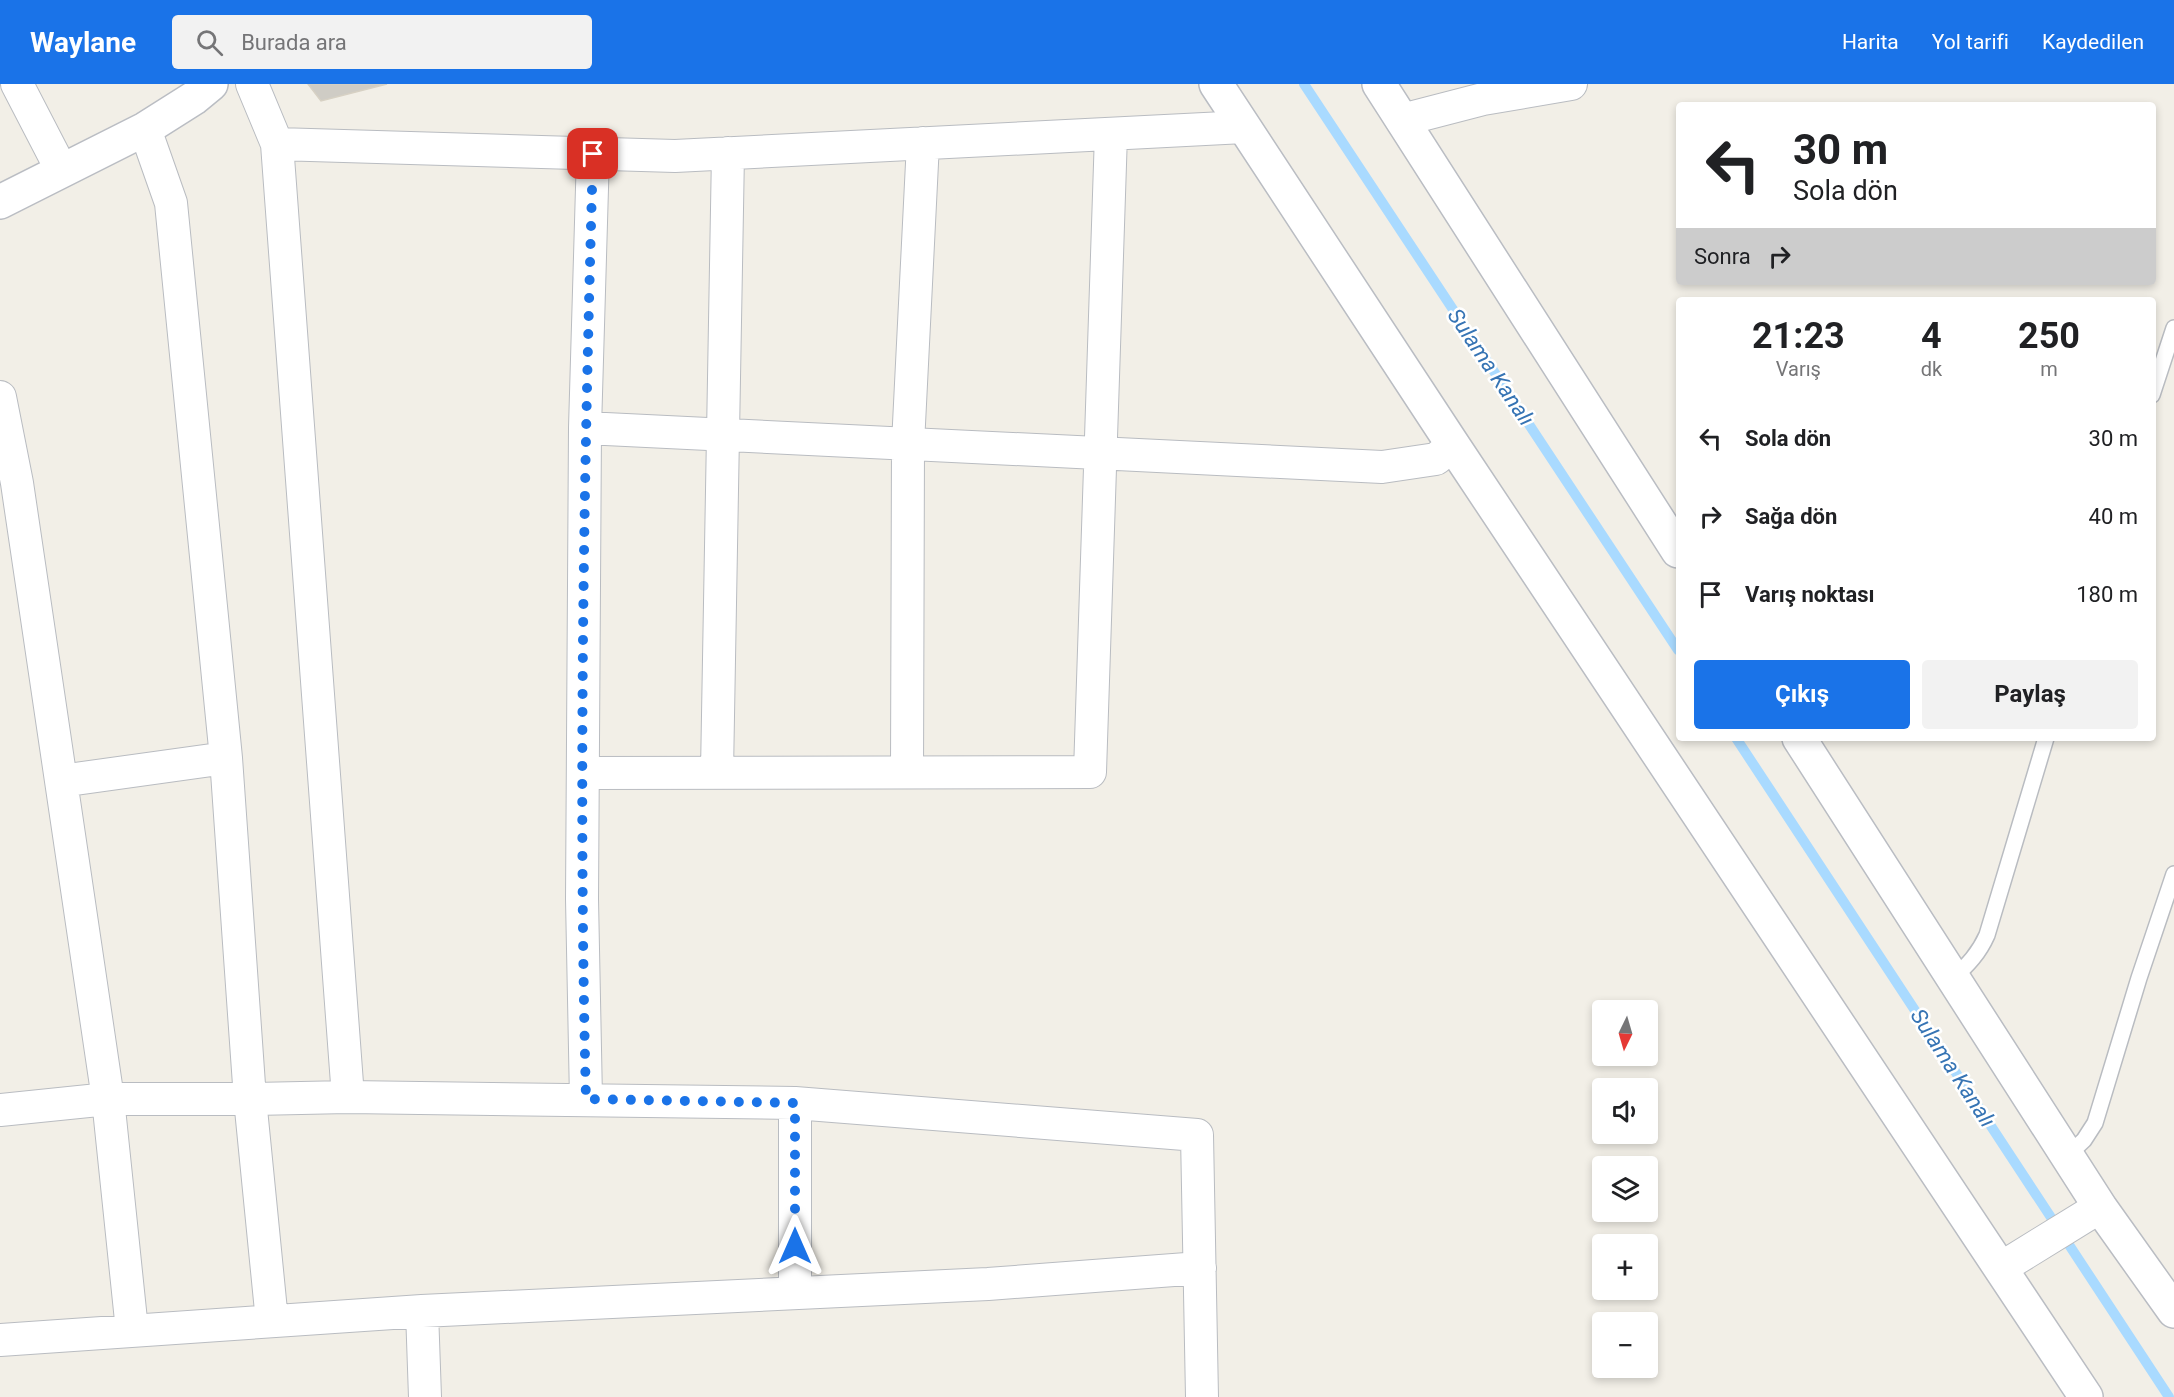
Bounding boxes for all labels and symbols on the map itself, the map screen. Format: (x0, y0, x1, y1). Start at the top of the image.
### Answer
pin (567, 128, 618, 179)
water label: Sulama Kanalı (1443, 304, 1539, 430)
north arrow (1592, 1000, 1658, 1066)
water label: Sulama Kanalı (1906, 1004, 2000, 1132)
position arrow (763, 1214, 827, 1278)

